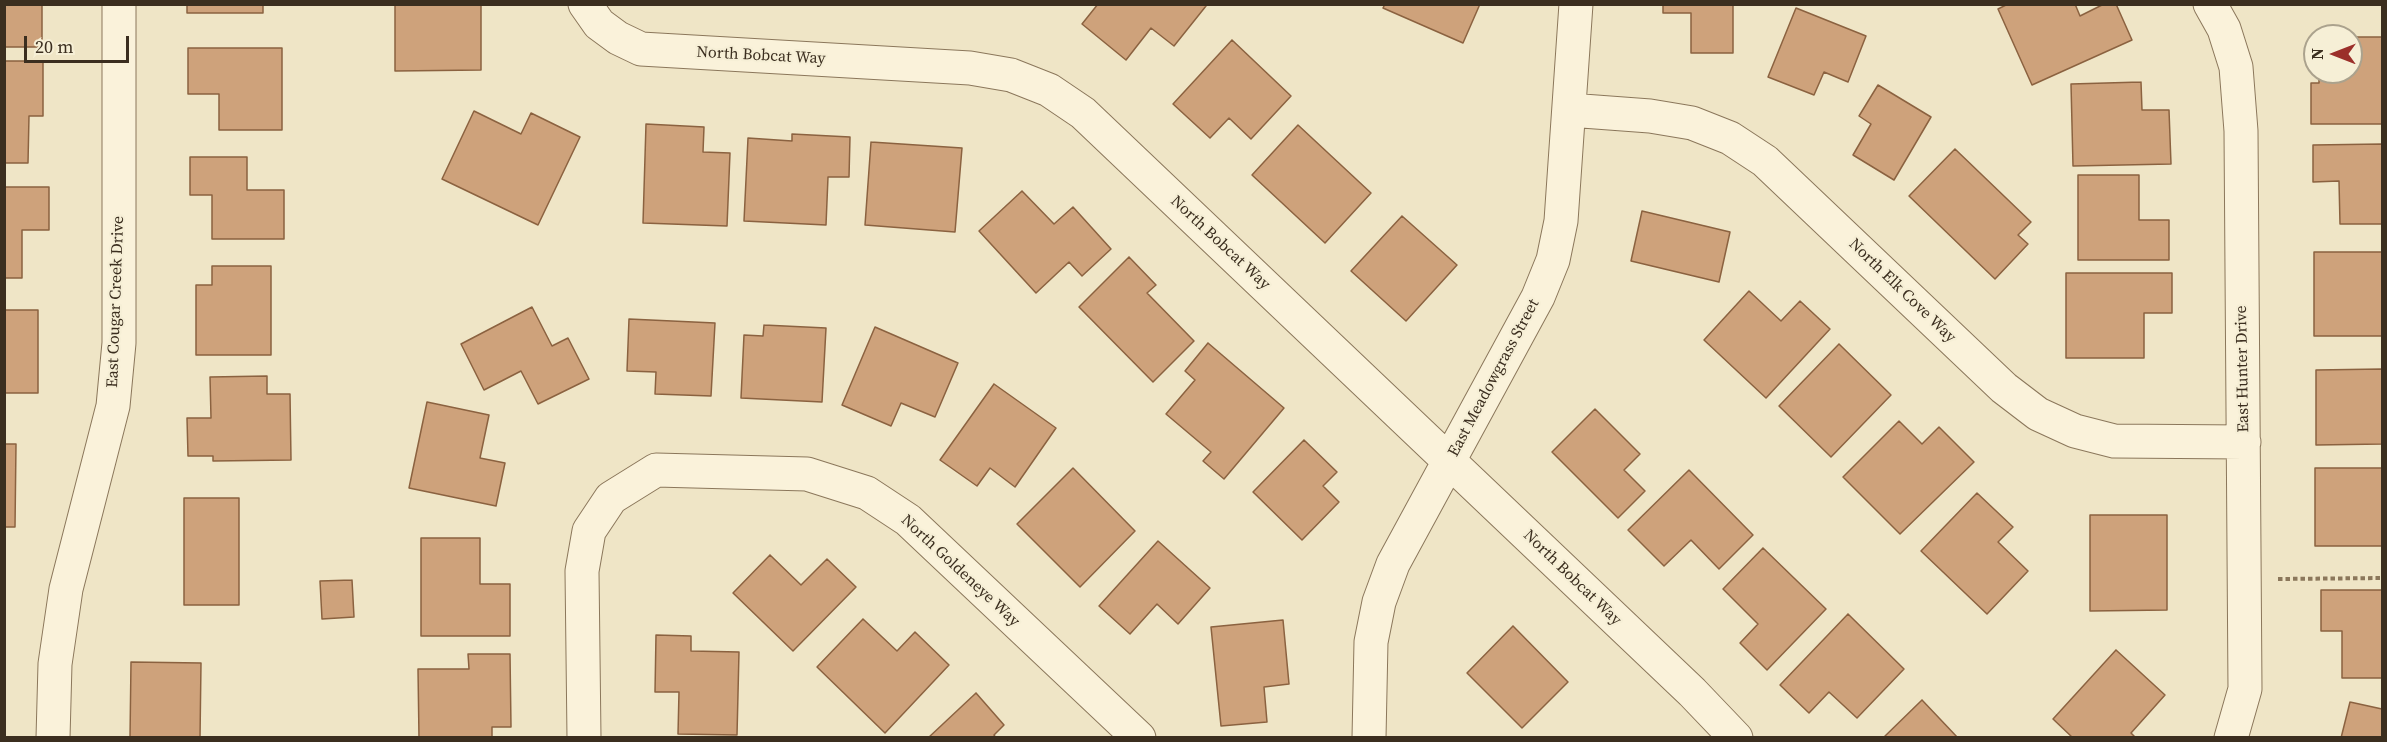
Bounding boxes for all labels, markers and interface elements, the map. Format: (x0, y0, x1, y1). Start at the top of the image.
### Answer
scale bar (27, 24, 132, 62)
north arrow (2303, 24, 2363, 84)
text: 20 m (35, 34, 73, 59)
street label: North Bobcat Way (696, 43, 826, 69)
text: N (2306, 48, 2328, 60)
street label: North Bobcat Way (1166, 192, 1274, 294)
street label: East Cougar Creek Drive (103, 216, 129, 388)
street label: North Elk Cove Way (1844, 235, 1960, 347)
street label: East Meadowgrass Street (1444, 296, 1544, 460)
street label: East Hunter Drive (2232, 305, 2254, 433)
street label: North Goldeneye Way (897, 511, 1023, 631)
street label: North Bobcat Way (1519, 526, 1625, 630)

